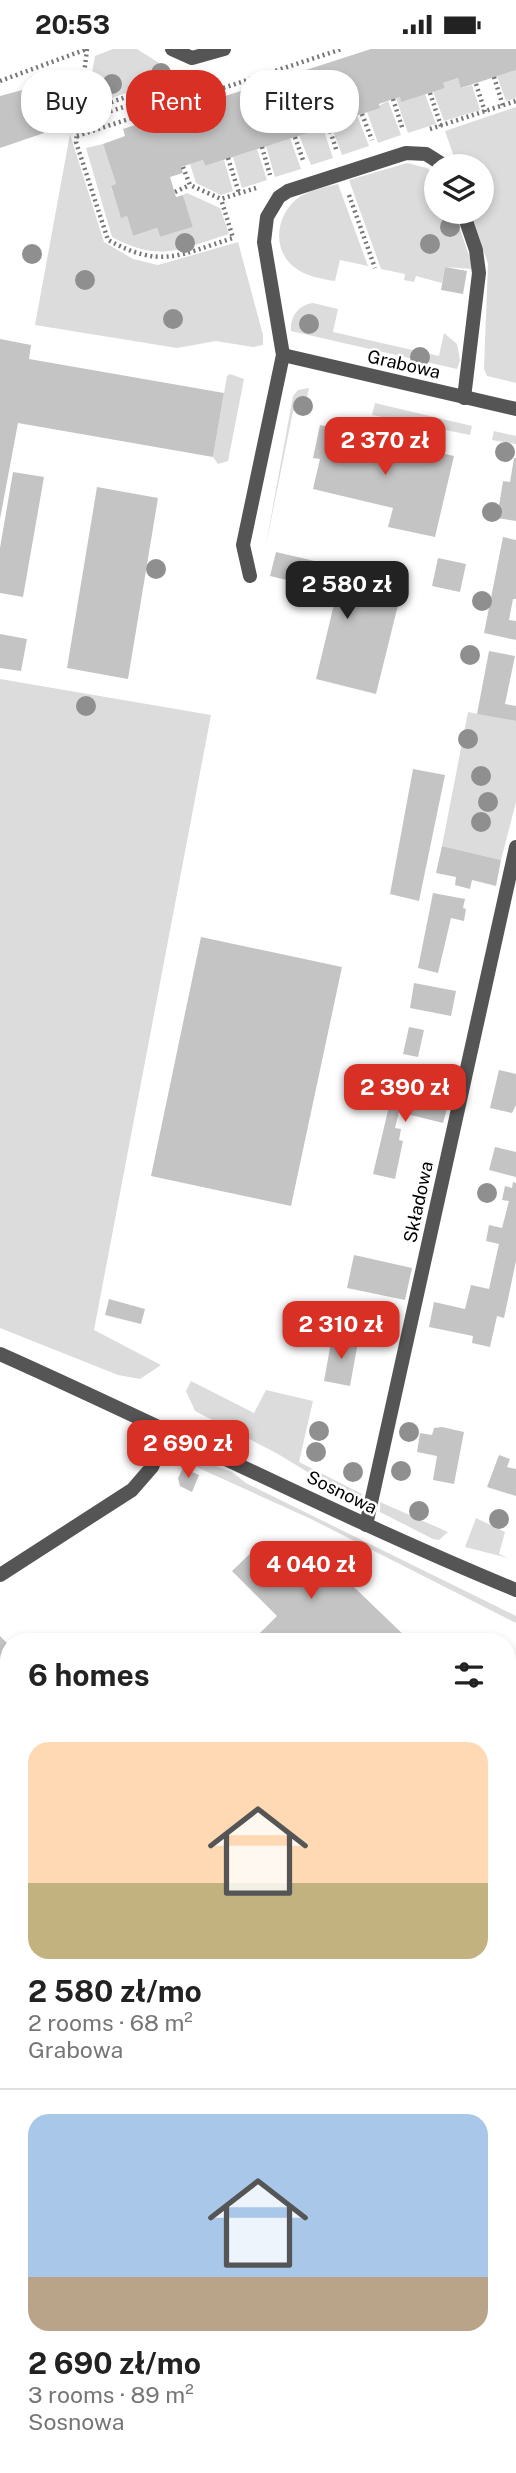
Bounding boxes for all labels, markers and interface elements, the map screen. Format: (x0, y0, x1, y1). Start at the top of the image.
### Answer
text: 20:53 (35, 9, 110, 40)
chip: Buy (21, 70, 112, 133)
chip: Rent (126, 70, 226, 133)
chip: Filters (240, 70, 359, 133)
map controls (424, 154, 494, 224)
button: layers (424, 154, 494, 224)
street label: Grabowa (365, 345, 443, 383)
pin: 2 370 zł (313, 417, 457, 477)
text: 2 370 zł (341, 426, 429, 453)
pin: 2 580 zł (275, 561, 419, 621)
text: 2 580 zł (302, 570, 392, 597)
pin: 2 390 zł (333, 1065, 477, 1124)
text: 2 390 zł (360, 1073, 450, 1100)
street label: Składowa (399, 1159, 437, 1245)
pin: 2 310 zł (269, 1301, 413, 1361)
text: 2 310 zł (299, 1310, 383, 1337)
pin: 2 690 zł (116, 1421, 260, 1480)
text: 2 690 zł (143, 1429, 233, 1456)
street label: Sosnowa (303, 1466, 381, 1518)
pin: 4 040 zł (239, 1541, 383, 1601)
text: 4 040 zł (266, 1550, 356, 1577)
icon: filters (450, 1656, 488, 1694)
text: 6 homes (28, 1657, 150, 1693)
icon: home (195, 1788, 321, 1914)
text: 2 580 zł/mo (28, 1973, 202, 2009)
text: 2 rooms · 68 m² (28, 2009, 193, 2036)
text: Grabowa (28, 2036, 123, 2063)
icon: home (195, 2160, 321, 2286)
text: 2 690 zł/mo (28, 2345, 201, 2381)
text: 3 rooms · 89 m² (28, 2381, 194, 2408)
text: Sosnowa (28, 2408, 124, 2435)

